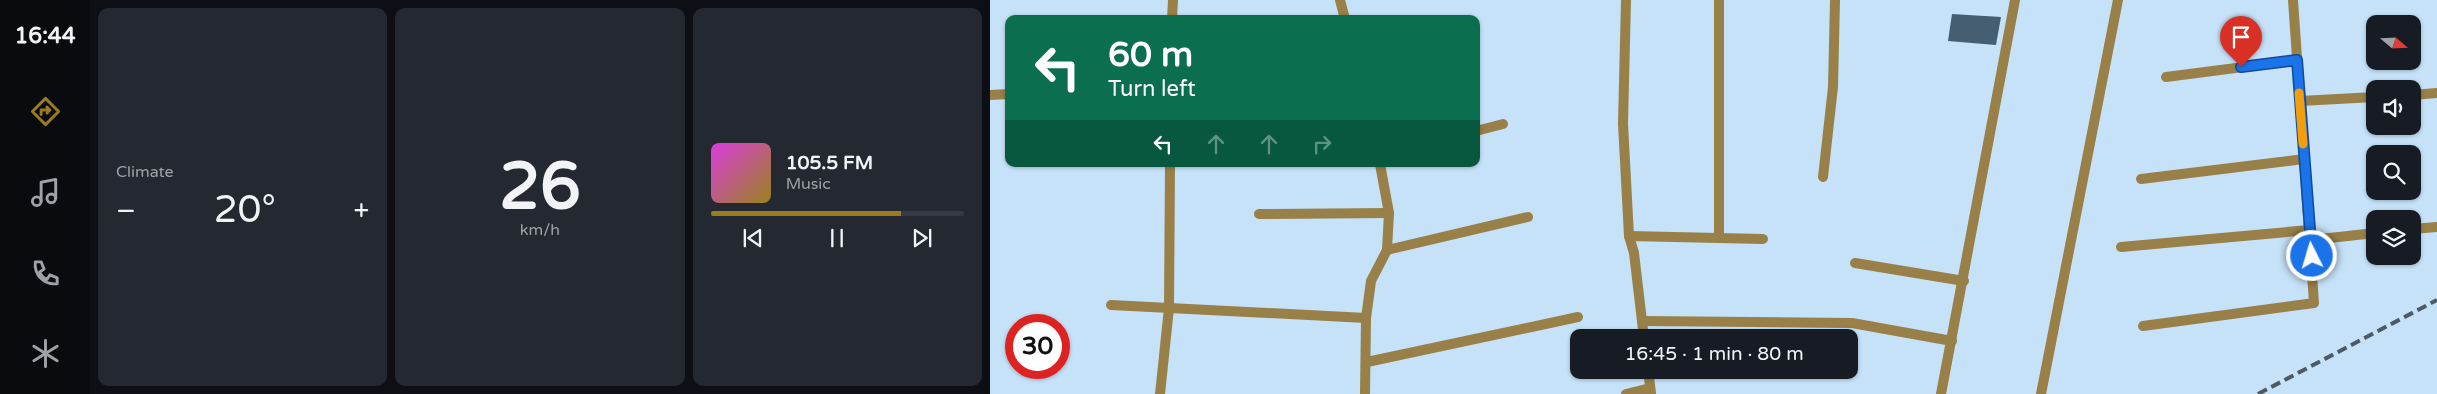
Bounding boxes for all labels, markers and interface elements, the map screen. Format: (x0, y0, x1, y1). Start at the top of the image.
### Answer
north arrow (2366, 15, 2421, 70)
map controls (2366, 15, 2421, 265)
pin (2220, 16, 2262, 67)
text: 16:44 (15, 23, 75, 49)
icon: arrive (2227, 23, 2255, 51)
text: 60 m (1108, 34, 1193, 76)
icon: left (1025, 35, 1090, 100)
text: Turn left (1108, 76, 1196, 102)
button: sound (2366, 80, 2421, 135)
icon: directions (28, 94, 63, 129)
icon: left (1149, 130, 1177, 158)
icon: ahead (1202, 130, 1230, 158)
icon: ahead (1255, 130, 1283, 158)
icon: right (1308, 130, 1336, 158)
button: search (2366, 145, 2421, 200)
text: 26 (499, 148, 581, 227)
text: 105.5 FM (786, 152, 873, 174)
text: Climate (116, 162, 174, 182)
text: Music (786, 174, 831, 194)
icon: music (28, 175, 63, 210)
text: 20° (214, 187, 276, 233)
text: − (116, 194, 136, 228)
text: + (354, 194, 369, 228)
button: layers (2366, 210, 2421, 265)
text: km/h (520, 220, 560, 240)
icon: previous (739, 224, 767, 252)
icon: pause (823, 224, 851, 252)
icon: next (908, 224, 936, 252)
position arrow (2285, 229, 2337, 281)
icon: phone (28, 256, 63, 291)
speed limit sign: 30 (1005, 314, 1070, 379)
icon: climate (28, 336, 63, 371)
text: 16:45 · 1 min · 80 m (1624, 343, 1804, 365)

